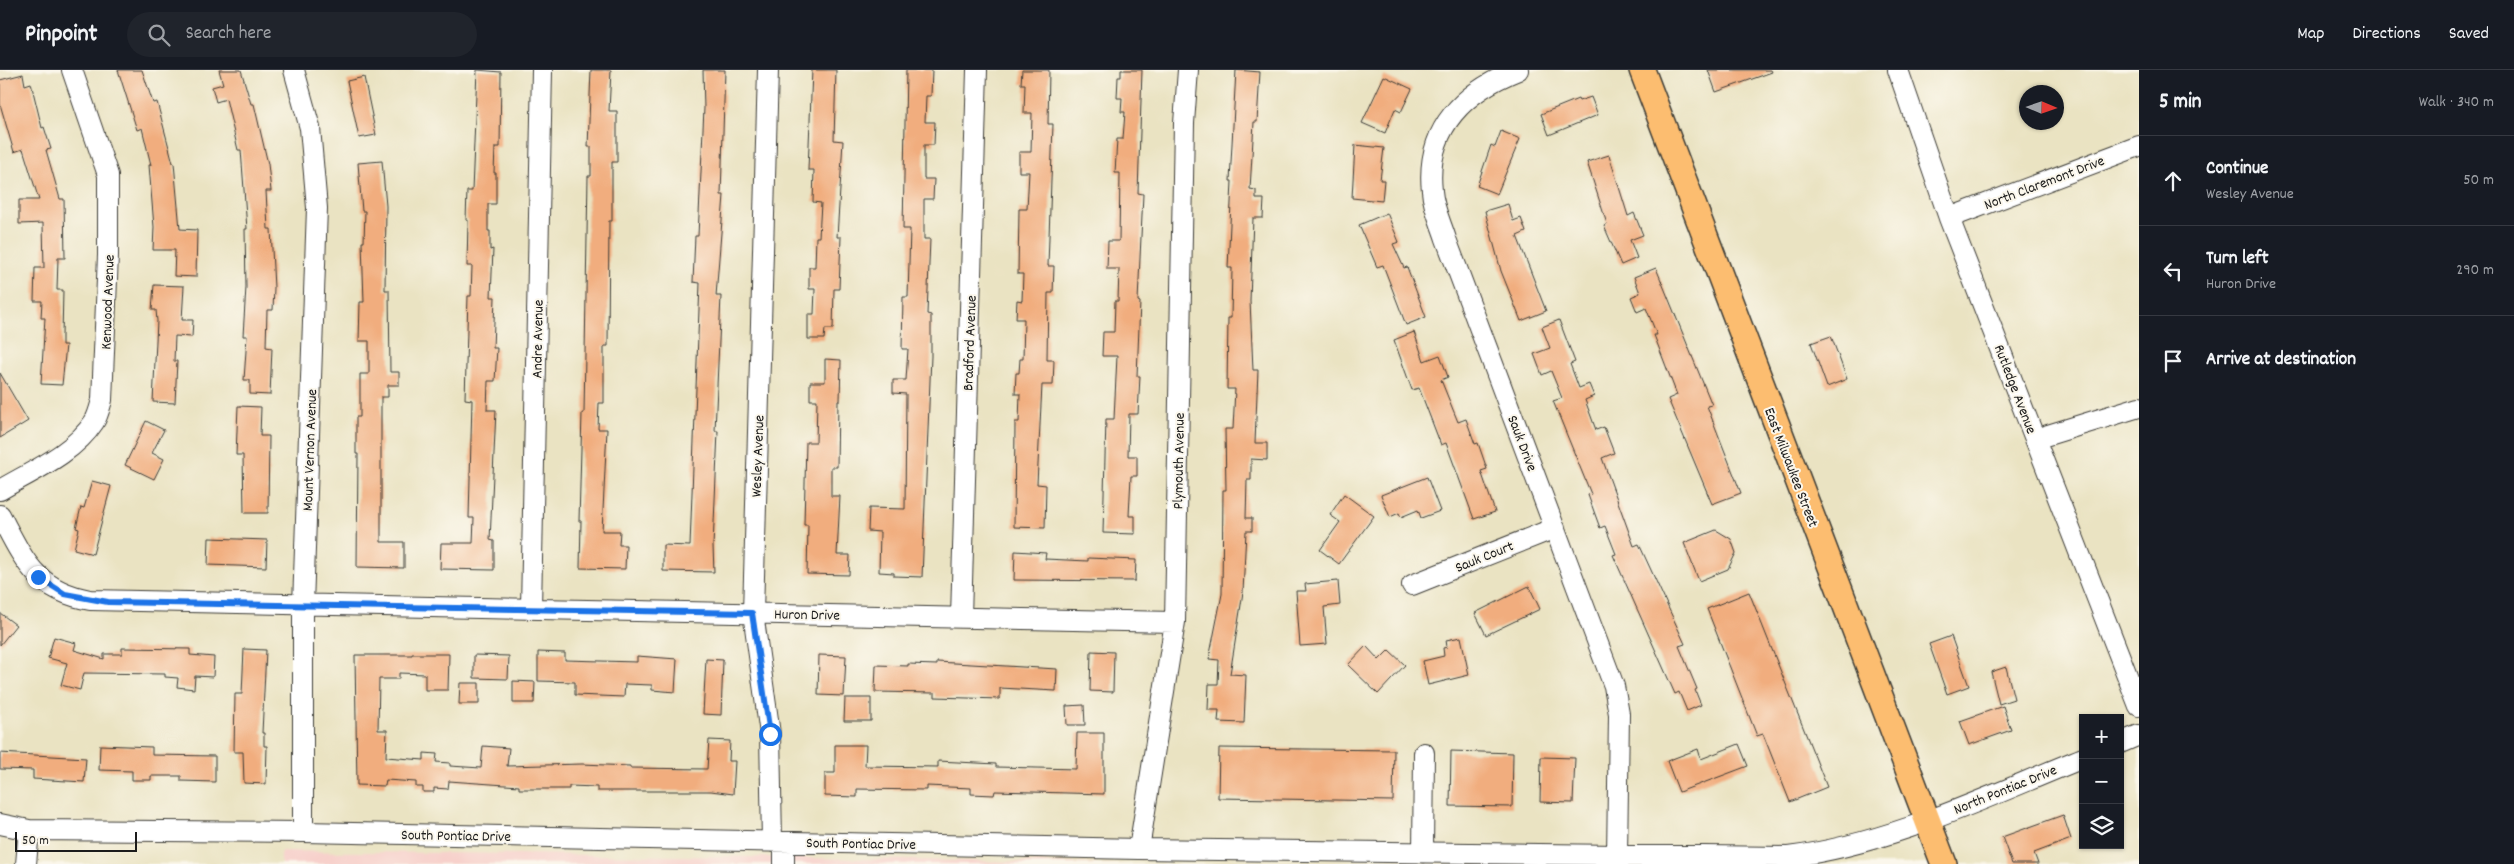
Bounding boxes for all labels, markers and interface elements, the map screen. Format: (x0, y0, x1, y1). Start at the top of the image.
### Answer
search box (127, 12, 477, 57)
text: Pinpoint (25, 18, 97, 52)
icon: search (145, 21, 173, 49)
text: Search here (185, 21, 271, 48)
text: Map (2297, 22, 2324, 47)
text: Directions (2352, 22, 2421, 47)
text: Saved (2449, 22, 2489, 47)
north arrow (2019, 85, 2064, 130)
text: 5 min (2159, 88, 2202, 118)
text: Walk · 340 m (2419, 91, 2494, 114)
street label: North Claremont Drive (1981, 151, 2109, 217)
text: Continue (2206, 156, 2268, 183)
icon: ahead (2159, 167, 2187, 195)
text: 50 m (2463, 169, 2494, 192)
text: Wesley Avenue (2206, 183, 2294, 206)
text: Turn left (2206, 246, 2269, 273)
street label: Kenwood Avenue (96, 254, 122, 350)
icon: left (2159, 257, 2187, 285)
text: 290 m (2456, 259, 2494, 282)
text: Huron Drive (2206, 273, 2276, 296)
street label: Bradford Avenue (958, 294, 984, 391)
street label: Andre Avenue (527, 299, 551, 379)
street label: Rutledge Avenue (1987, 342, 2041, 438)
icon: arrive (2159, 347, 2187, 375)
text: Arrive at destination (2206, 347, 2356, 374)
street label: Mount Vernon Avenue (298, 388, 324, 512)
street label: East Milwaukee Street (1757, 405, 1823, 531)
street label: Plymouth Avenue (1168, 412, 1192, 510)
street label: Sauk Drive (1500, 412, 1542, 475)
street label: Wesley Avenue (747, 414, 771, 498)
street label: Sauk Court (1452, 536, 1518, 580)
route end (27, 566, 50, 589)
street label: Huron Drive (774, 604, 840, 628)
map controls (2079, 714, 2124, 849)
button: + (2079, 714, 2124, 759)
route start (759, 723, 782, 746)
button: − (2079, 759, 2124, 804)
street label: North Pontiac Drive (1951, 760, 2061, 822)
button: layers (2079, 804, 2124, 849)
street label: South Pontiac Drive (401, 825, 511, 849)
scale bar (15, 829, 138, 852)
text: 50 m (22, 831, 49, 851)
street label: South Pontiac Drive (806, 833, 916, 857)

